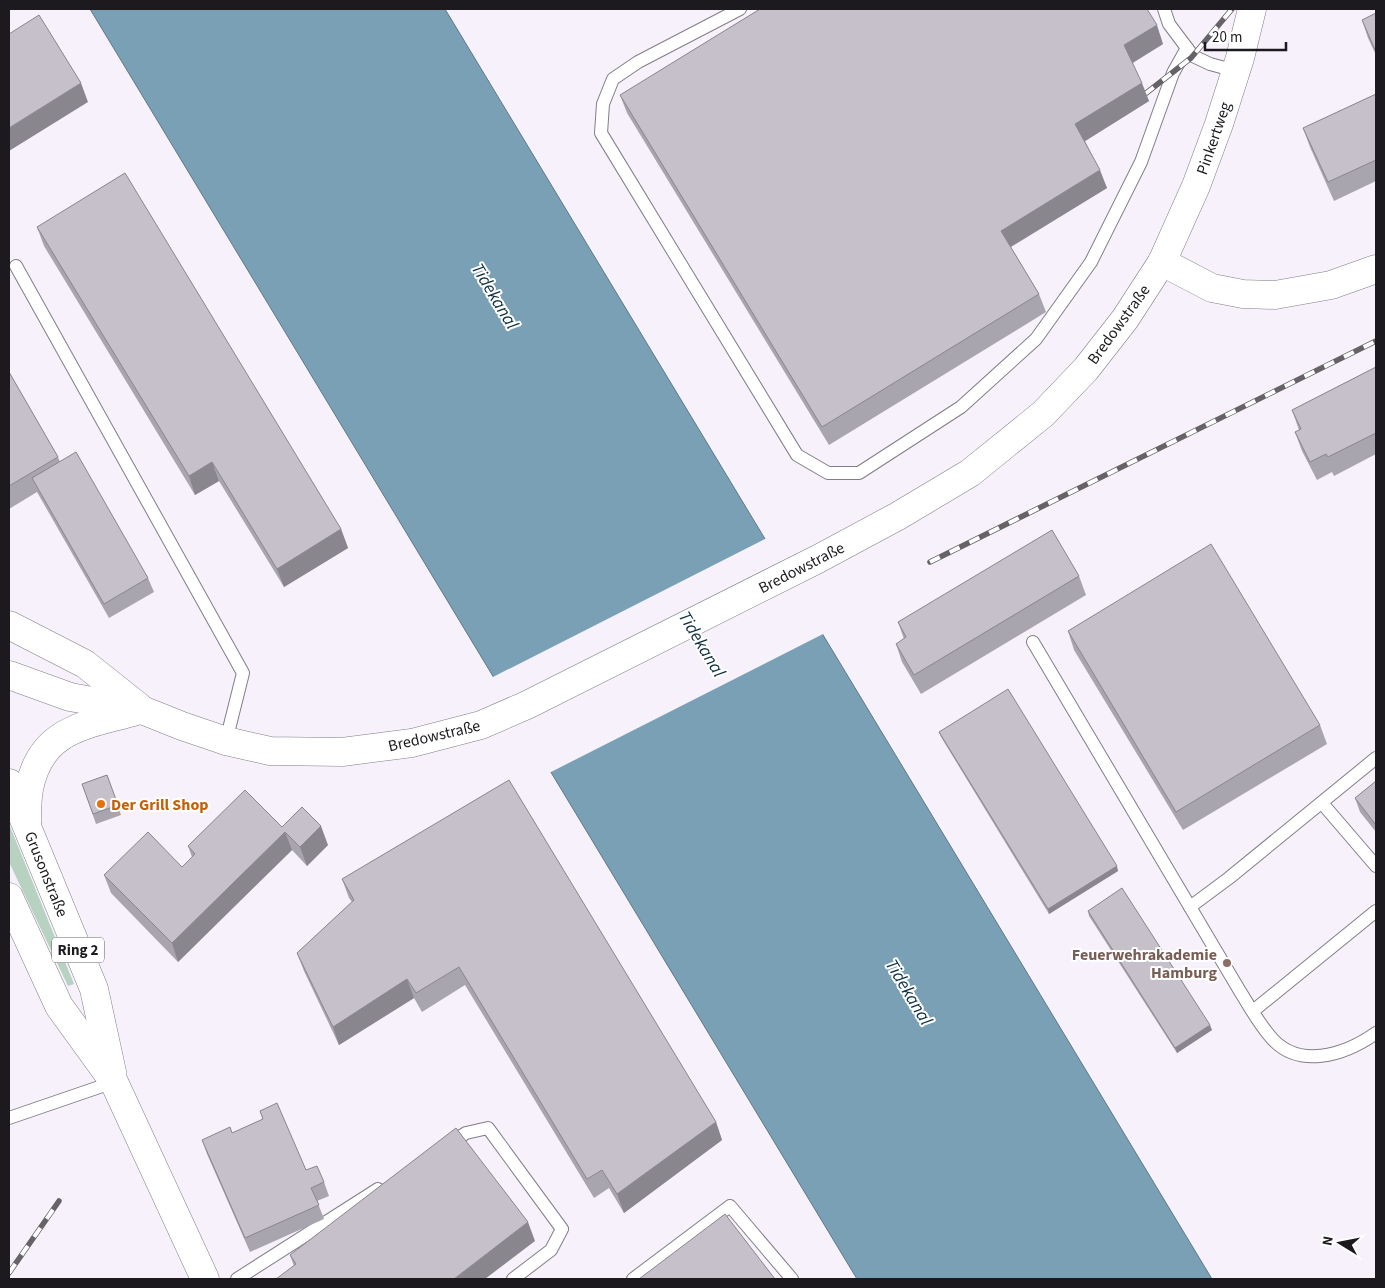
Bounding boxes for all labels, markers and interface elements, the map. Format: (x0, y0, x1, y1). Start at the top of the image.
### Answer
scale bar (1205, 20, 1286, 52)
text: 20 m (1212, 27, 1242, 48)
street label: Pinkertweg (1191, 99, 1237, 178)
water label: Tidekanal (465, 258, 524, 335)
street label: Bredowstraße (1082, 280, 1155, 369)
street label: Bredowstraße (755, 537, 848, 599)
water label: Tidekanal (672, 606, 731, 683)
street label: Bredowstraße (386, 715, 483, 757)
place label: Der Grill Shop (111, 794, 208, 816)
marker: Der Grill Shop (95, 798, 107, 810)
street label: Grusonstraße (19, 828, 73, 920)
road number: Ring 2 (52, 938, 104, 962)
place label: Feuerwehrakademie Hamburg (1072, 944, 1217, 984)
water label: Tidekanal (879, 954, 938, 1031)
marker: Feuerwehrakademie Hamburg (1221, 957, 1233, 969)
north arrow (1315, 1218, 1365, 1268)
text: N (1318, 1235, 1339, 1247)

